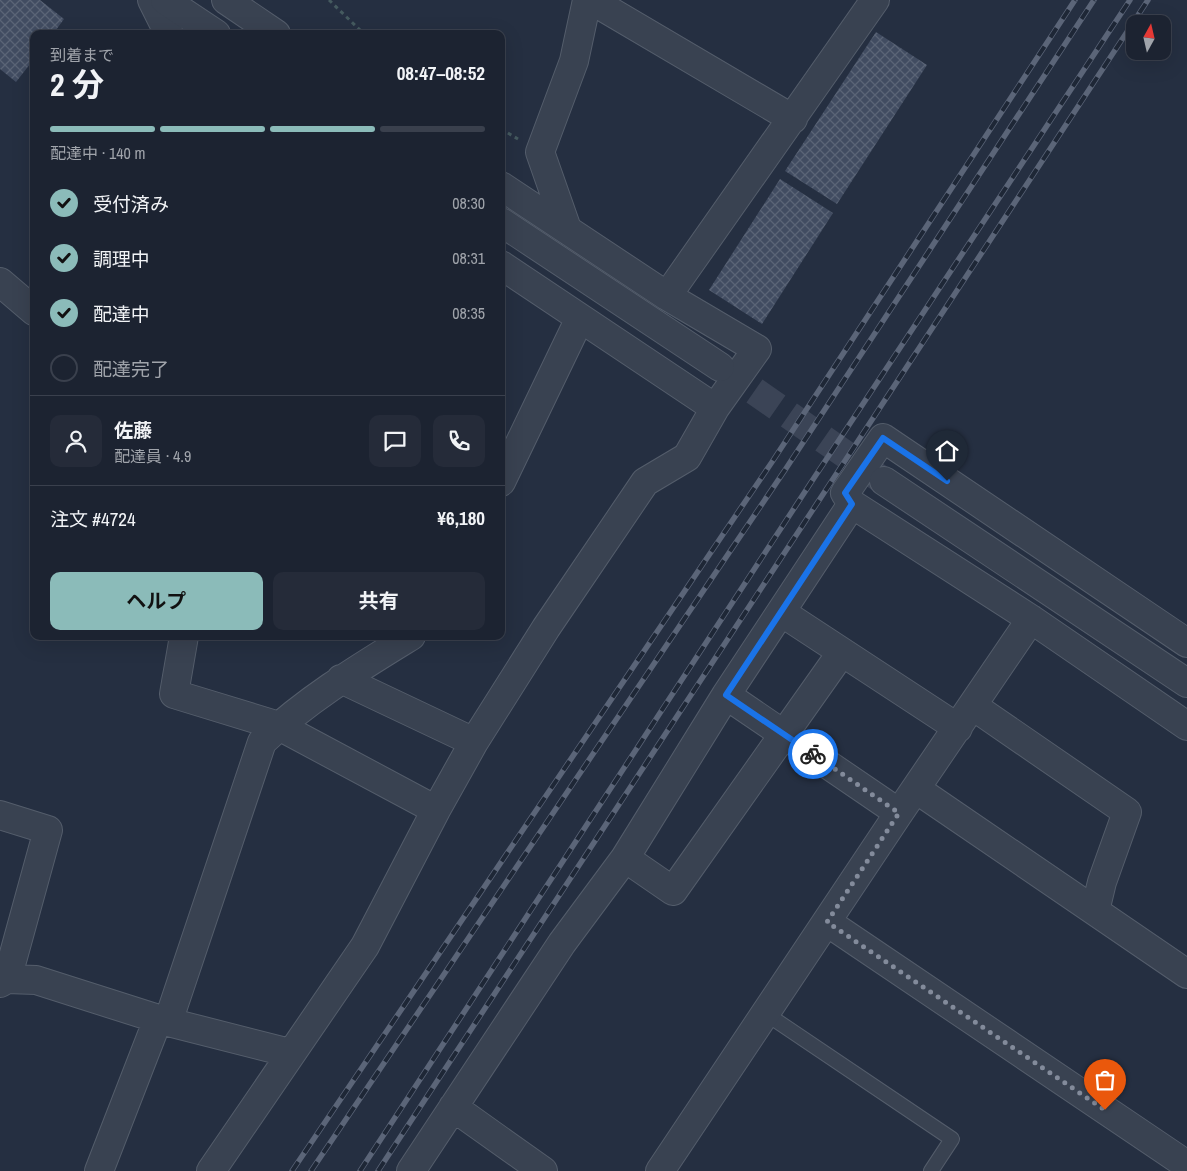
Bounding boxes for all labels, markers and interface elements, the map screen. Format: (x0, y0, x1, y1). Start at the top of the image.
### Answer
north arrow (1126, 15, 1171, 60)
map controls (1126, 15, 1171, 60)
text: 到着まで (50, 44, 114, 66)
text: 08:47–08:52 (397, 60, 485, 86)
text: 2 分 (50, 63, 104, 106)
text: 配達中 · 140 m (50, 142, 145, 164)
icon: check (50, 189, 78, 217)
text: 受付済み (93, 191, 169, 217)
text: 08:30 (452, 192, 485, 214)
icon: check (50, 244, 78, 272)
text: 調理中 (93, 246, 150, 272)
text: 08:31 (452, 247, 485, 269)
icon: check (50, 299, 78, 327)
text: 配達中 (93, 301, 150, 327)
text: 08:35 (452, 302, 485, 324)
text: 配達完了 (93, 356, 169, 382)
button: person (50, 415, 102, 467)
button: chat (369, 415, 421, 467)
button: phone (433, 415, 485, 467)
text: 佐藤 (114, 417, 152, 443)
pin (926, 430, 968, 481)
icon: home (933, 437, 961, 465)
text: 配達員 · 4.9 (114, 445, 191, 467)
text: ¥6,180 (437, 505, 485, 531)
text: 注文 #4724 (50, 506, 136, 532)
button: ヘルプ (50, 572, 263, 630)
button: 共有 (273, 572, 485, 630)
courier (788, 729, 838, 779)
icon: bike (799, 740, 827, 768)
pin (1084, 1059, 1126, 1110)
icon: bag (1091, 1066, 1119, 1094)

